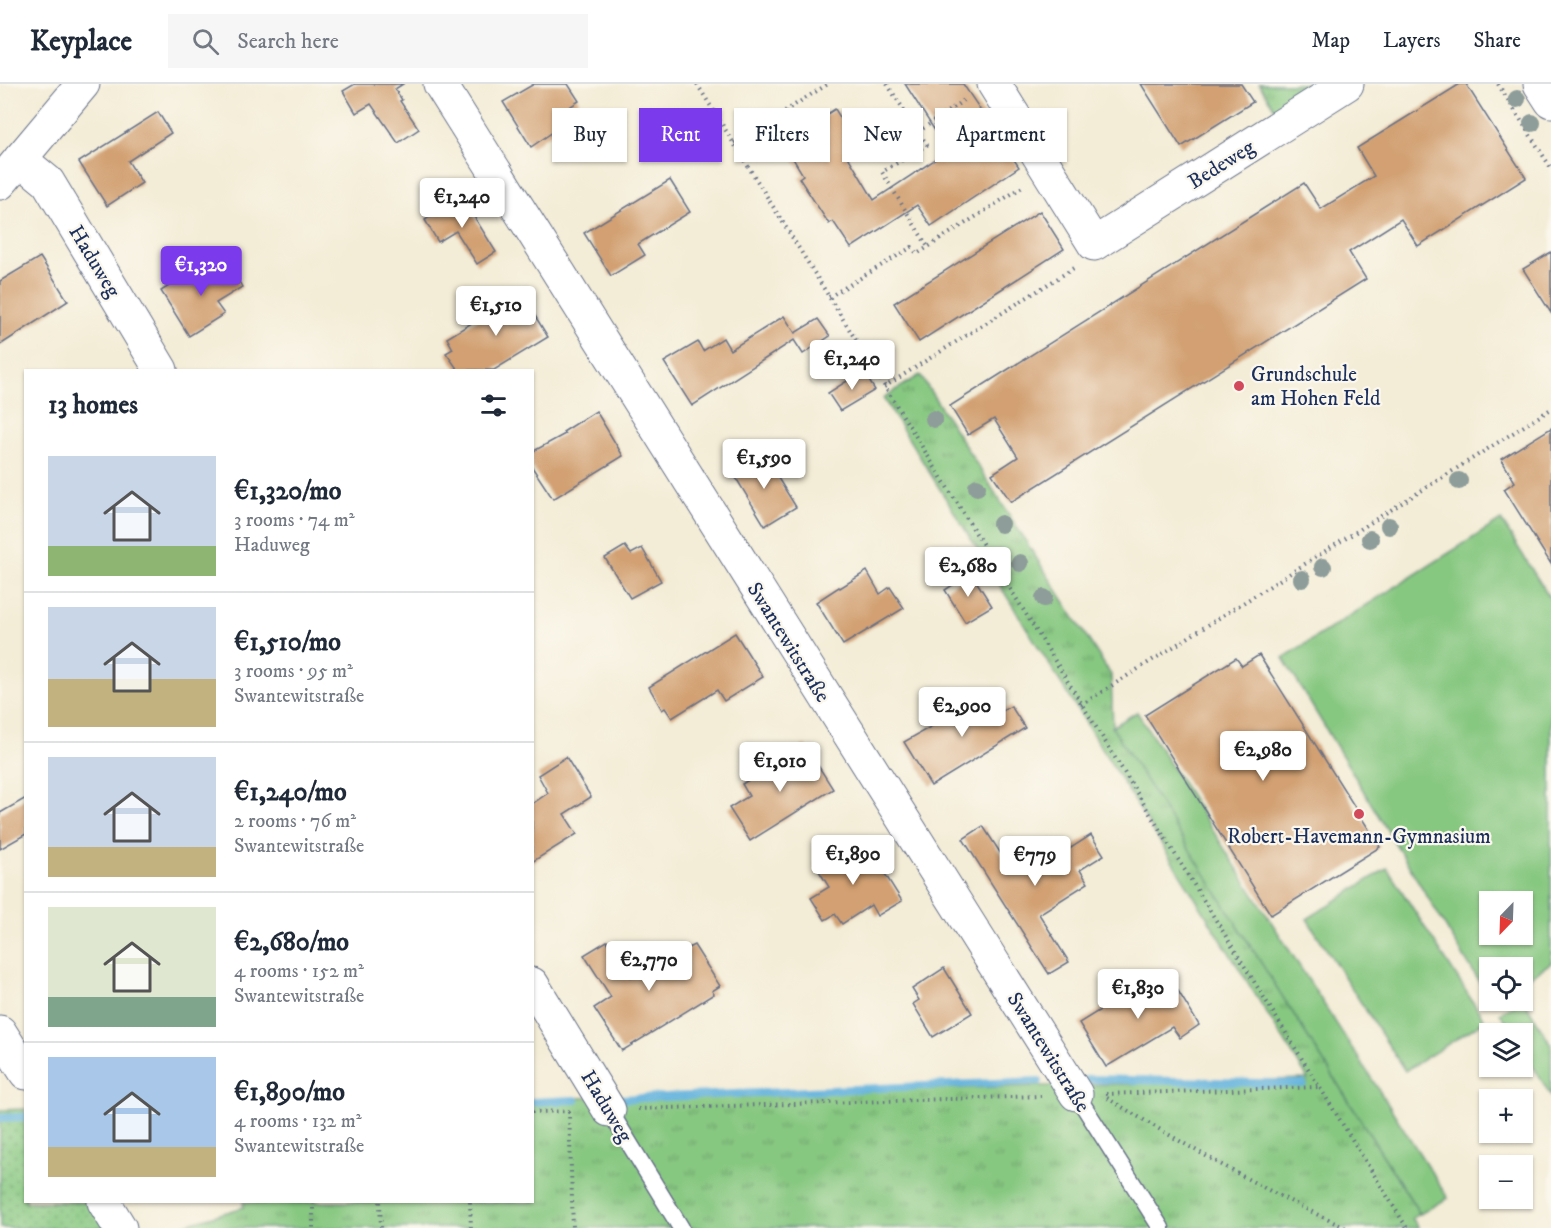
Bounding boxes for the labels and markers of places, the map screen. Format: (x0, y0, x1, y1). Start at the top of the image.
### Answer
pin: €1,240 (413, 178, 511, 229)
pin: €1,320 (152, 246, 250, 297)
pin: €1,510 (447, 286, 545, 337)
pin: €1,240 (803, 340, 901, 391)
place label: Grundschule am Hohen Feld (1251, 362, 1381, 412)
marker: Grundschule am Hohen Feld (1232, 379, 1246, 393)
pin: €1,590 (715, 439, 813, 490)
pin: €2,680 (919, 547, 1017, 598)
pin: €2,900 (913, 687, 1011, 738)
pin: €2,980 (1214, 731, 1312, 782)
pin: €1,010 (731, 742, 829, 793)
marker: Robert-Havemann-Gymnasium (1352, 807, 1366, 821)
place label: Robert-Havemann-Gymnasium (1227, 824, 1491, 850)
pin: €1,890 (804, 835, 902, 886)
pin: €779 (999, 836, 1071, 887)
pin: €2,770 (600, 941, 698, 992)
pin: €1,830 (1089, 969, 1187, 1020)

